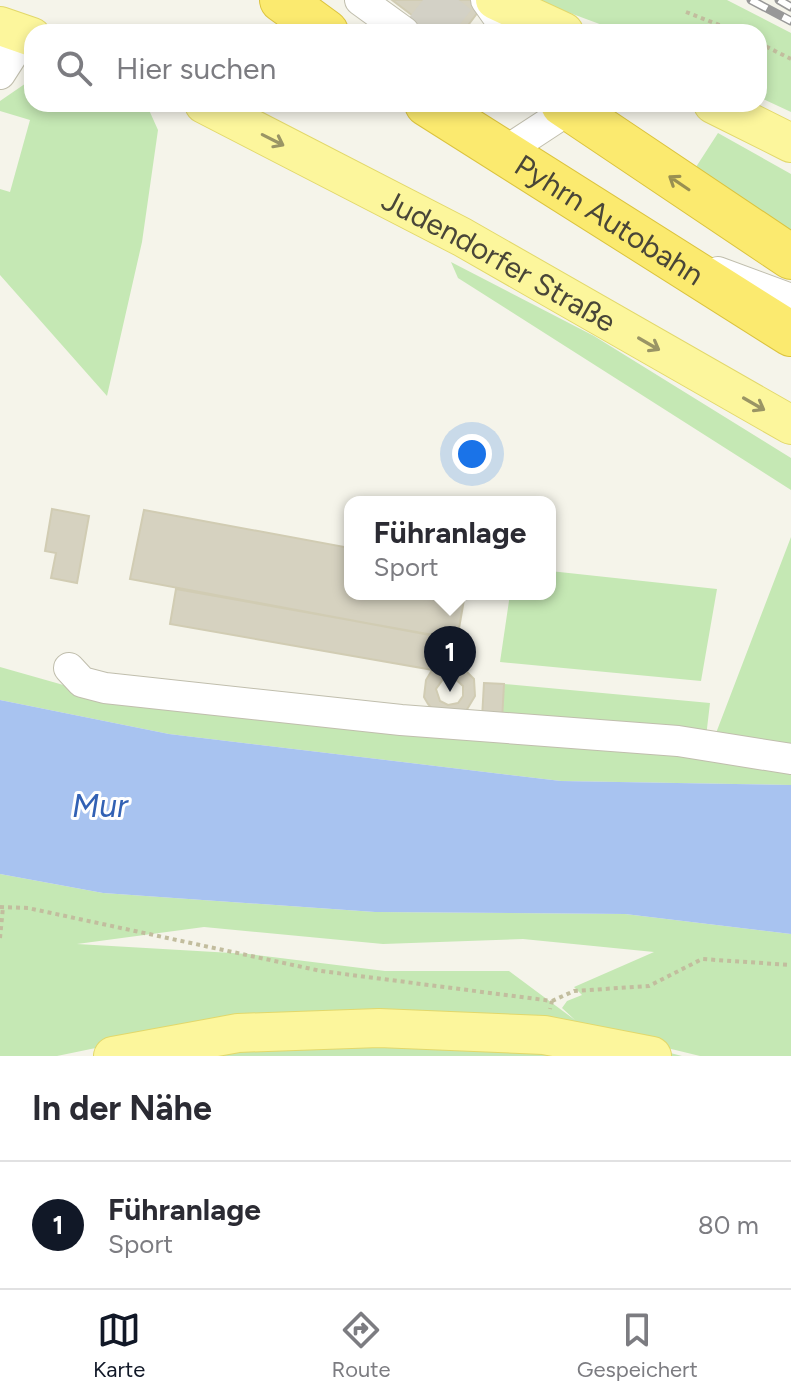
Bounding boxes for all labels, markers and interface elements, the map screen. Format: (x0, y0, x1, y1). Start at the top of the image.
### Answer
search box (24, 24, 767, 112)
icon: search (52, 46, 96, 90)
text: Hier suchen (116, 50, 276, 87)
one-way arrow (261, 132, 285, 148)
street label: Pyhrn Autobahn (508, 146, 711, 293)
one-way arrow (669, 175, 691, 192)
street label: Judendorfer Straße (376, 181, 623, 340)
one-way arrow (637, 336, 660, 352)
one-way arrow (742, 396, 765, 412)
your location (452, 434, 492, 474)
popup (344, 496, 556, 600)
text: Führanlage (374, 514, 526, 551)
text: Sport (374, 551, 439, 583)
pin: 1 (424, 626, 476, 692)
water label: Mur (72, 787, 129, 825)
text: In der Nähe (32, 1088, 212, 1129)
text: Führanlage (108, 1191, 261, 1228)
text: 1 (53, 1209, 63, 1241)
text: 80 m (698, 1209, 759, 1241)
text: Sport (108, 1228, 173, 1260)
tab: Karte (93, 1308, 145, 1383)
tab: Route (332, 1308, 391, 1383)
tab: Gespeichert (577, 1308, 698, 1383)

